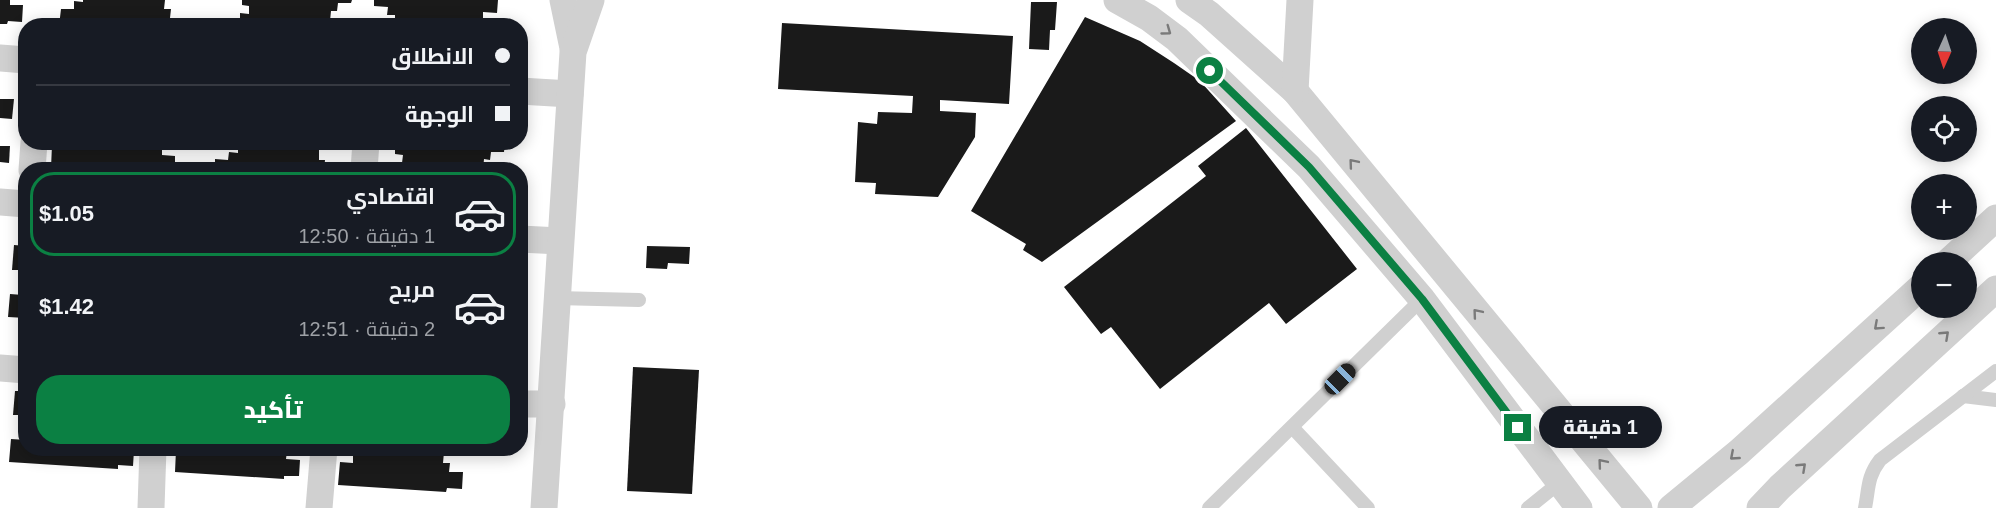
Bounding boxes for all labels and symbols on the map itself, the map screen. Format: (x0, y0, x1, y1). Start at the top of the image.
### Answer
north arrow (1911, 18, 1977, 84)
one-way arrow (1160, 24, 1171, 35)
route start (1196, 57, 1223, 84)
one-way arrow (1349, 159, 1360, 170)
one-way arrow (1474, 309, 1485, 320)
one-way arrow (1874, 318, 1885, 329)
one-way arrow (1938, 332, 1949, 343)
car (1321, 360, 1359, 398)
callout: 1 دقيقة (1539, 407, 1662, 449)
route end (1504, 414, 1531, 441)
one-way arrow (1730, 449, 1741, 460)
one-way arrow (1598, 459, 1609, 470)
one-way arrow (1795, 463, 1805, 474)

